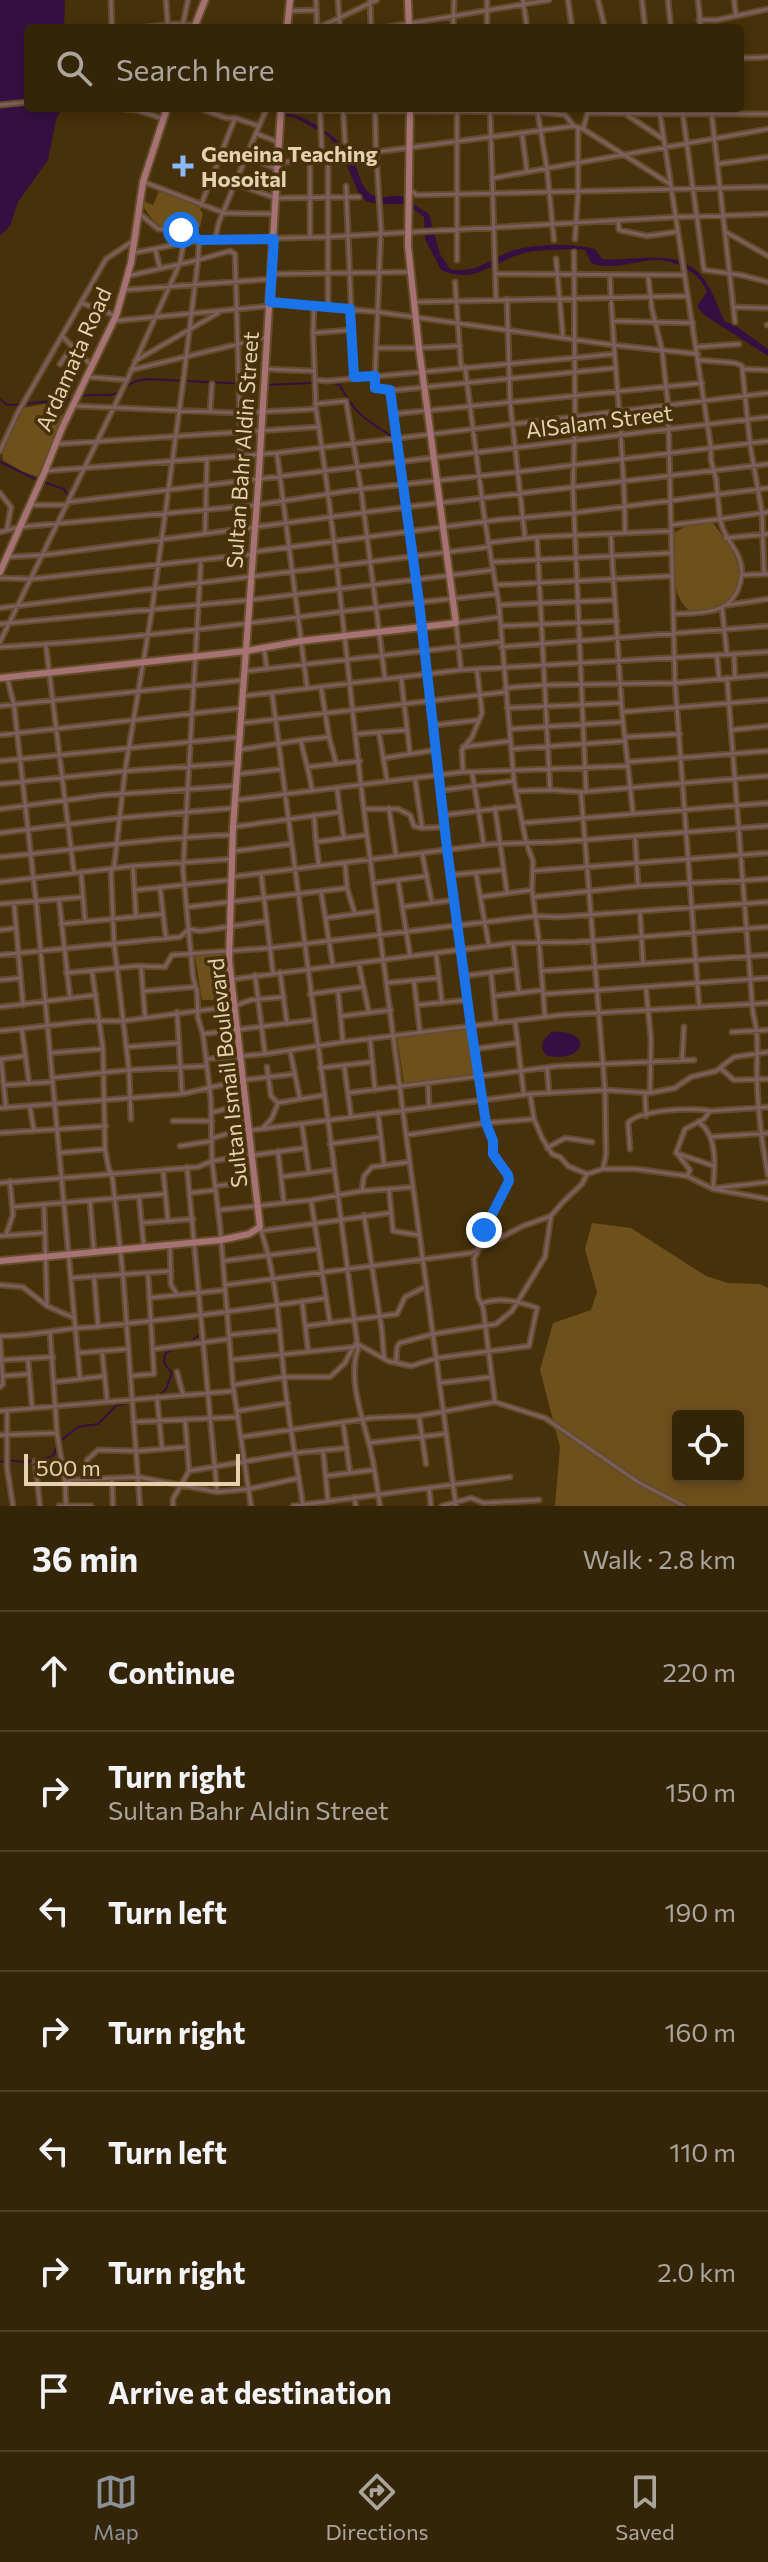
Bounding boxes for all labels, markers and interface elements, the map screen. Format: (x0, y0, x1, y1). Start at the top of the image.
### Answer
search box (24, 24, 744, 112)
icon: search (52, 46, 96, 90)
text: Search here (116, 50, 275, 87)
place label: Geneina Teaching Hosoital (201, 140, 378, 192)
marker: Geneina Teaching Hosoital (172, 155, 194, 177)
route start (163, 212, 199, 248)
street label: Ardamata Road (29, 283, 117, 435)
street label: Sultan Bahr Aldin Street (220, 331, 264, 569)
street label: AlSalam Street (524, 399, 674, 443)
street label: Sultan Ismail Boulevard (202, 957, 252, 1189)
route end (466, 1212, 502, 1248)
map controls (672, 1410, 744, 1482)
button: locate (672, 1410, 744, 1482)
scale bar (24, 1450, 240, 1486)
text: 500 m (36, 1454, 101, 1481)
text: 36 min (32, 1537, 138, 1579)
text: Walk · 2.8 km (583, 1543, 736, 1574)
icon: ahead (32, 1649, 76, 1693)
text: Continue (108, 1653, 235, 1690)
text: 220 m (663, 1656, 736, 1687)
text: Turn right (108, 1757, 245, 1794)
icon: right (32, 1769, 76, 1813)
text: 150 m (665, 1776, 736, 1807)
text: Sultan Bahr Aldin Street (108, 1794, 389, 1825)
icon: left (32, 1889, 76, 1933)
text: Turn left (108, 1893, 227, 1930)
text: 190 m (664, 1896, 736, 1927)
icon: right (32, 2009, 76, 2053)
text: Turn right (108, 2013, 245, 2050)
text: 160 m (664, 2016, 736, 2047)
icon: left (32, 2129, 76, 2173)
text: Turn left (108, 2133, 227, 2170)
text: 110 m (669, 2136, 736, 2167)
icon: right (32, 2249, 76, 2293)
text: Turn right (108, 2253, 245, 2290)
text: 2.0 km (657, 2256, 736, 2287)
icon: arrive (32, 2369, 76, 2413)
text: Arrive at destination (108, 2373, 392, 2410)
tab: Map (93, 2470, 139, 2545)
tab: Directions (325, 2470, 429, 2545)
tab: Saved (615, 2470, 675, 2545)

